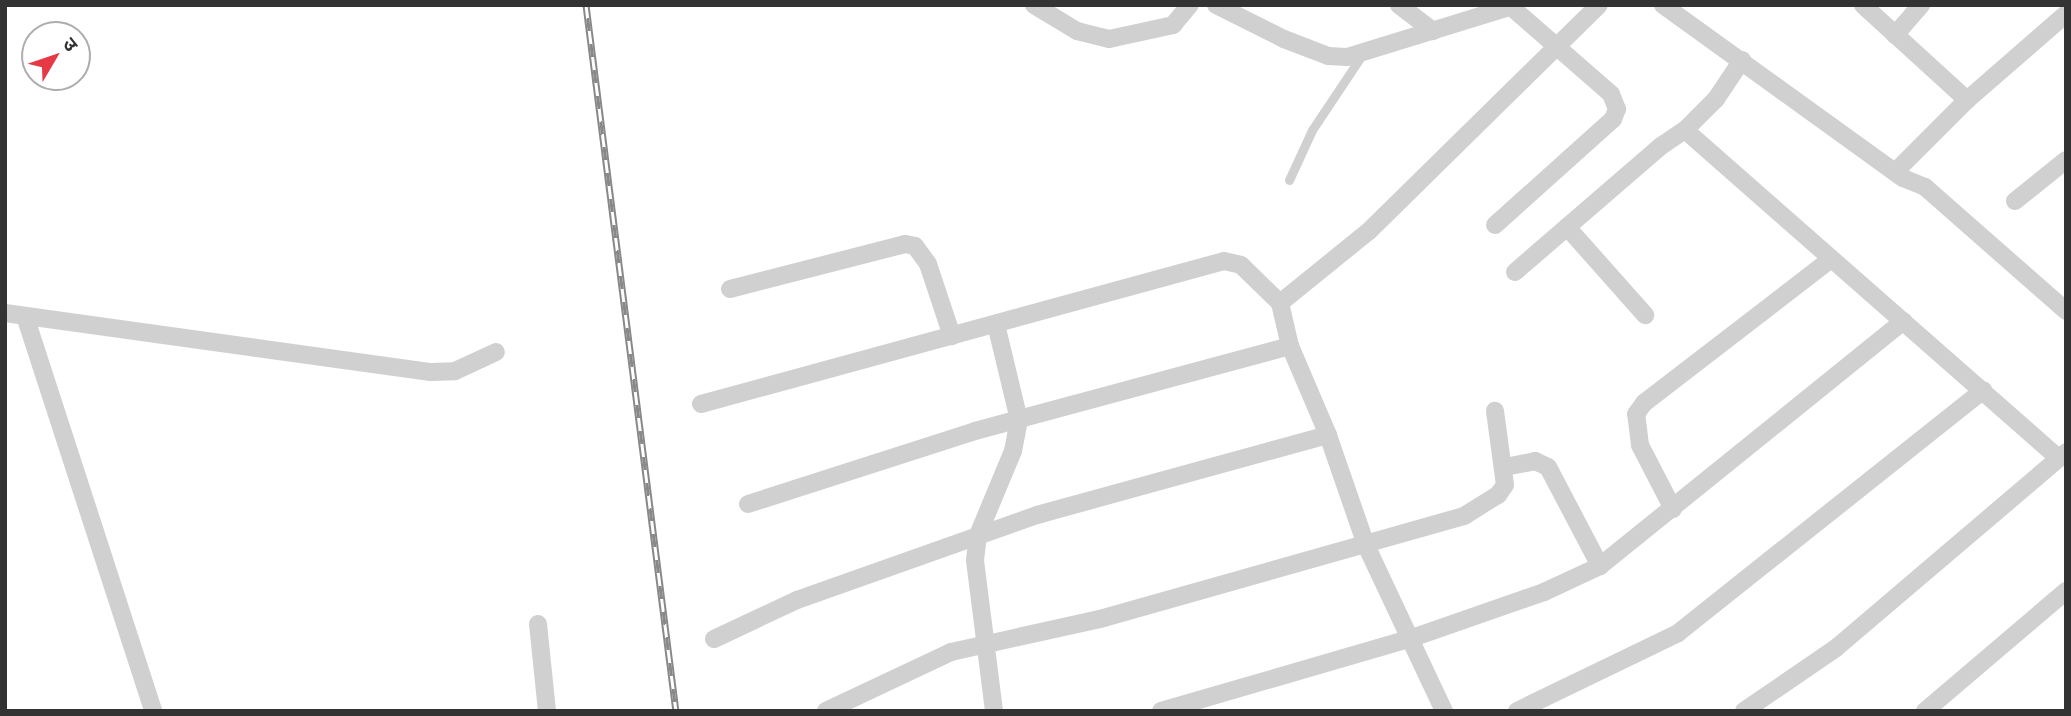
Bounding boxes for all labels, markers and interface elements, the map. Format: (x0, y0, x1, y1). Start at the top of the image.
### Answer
north arrow (21, 21, 91, 91)
text: उ (59, 32, 84, 55)

